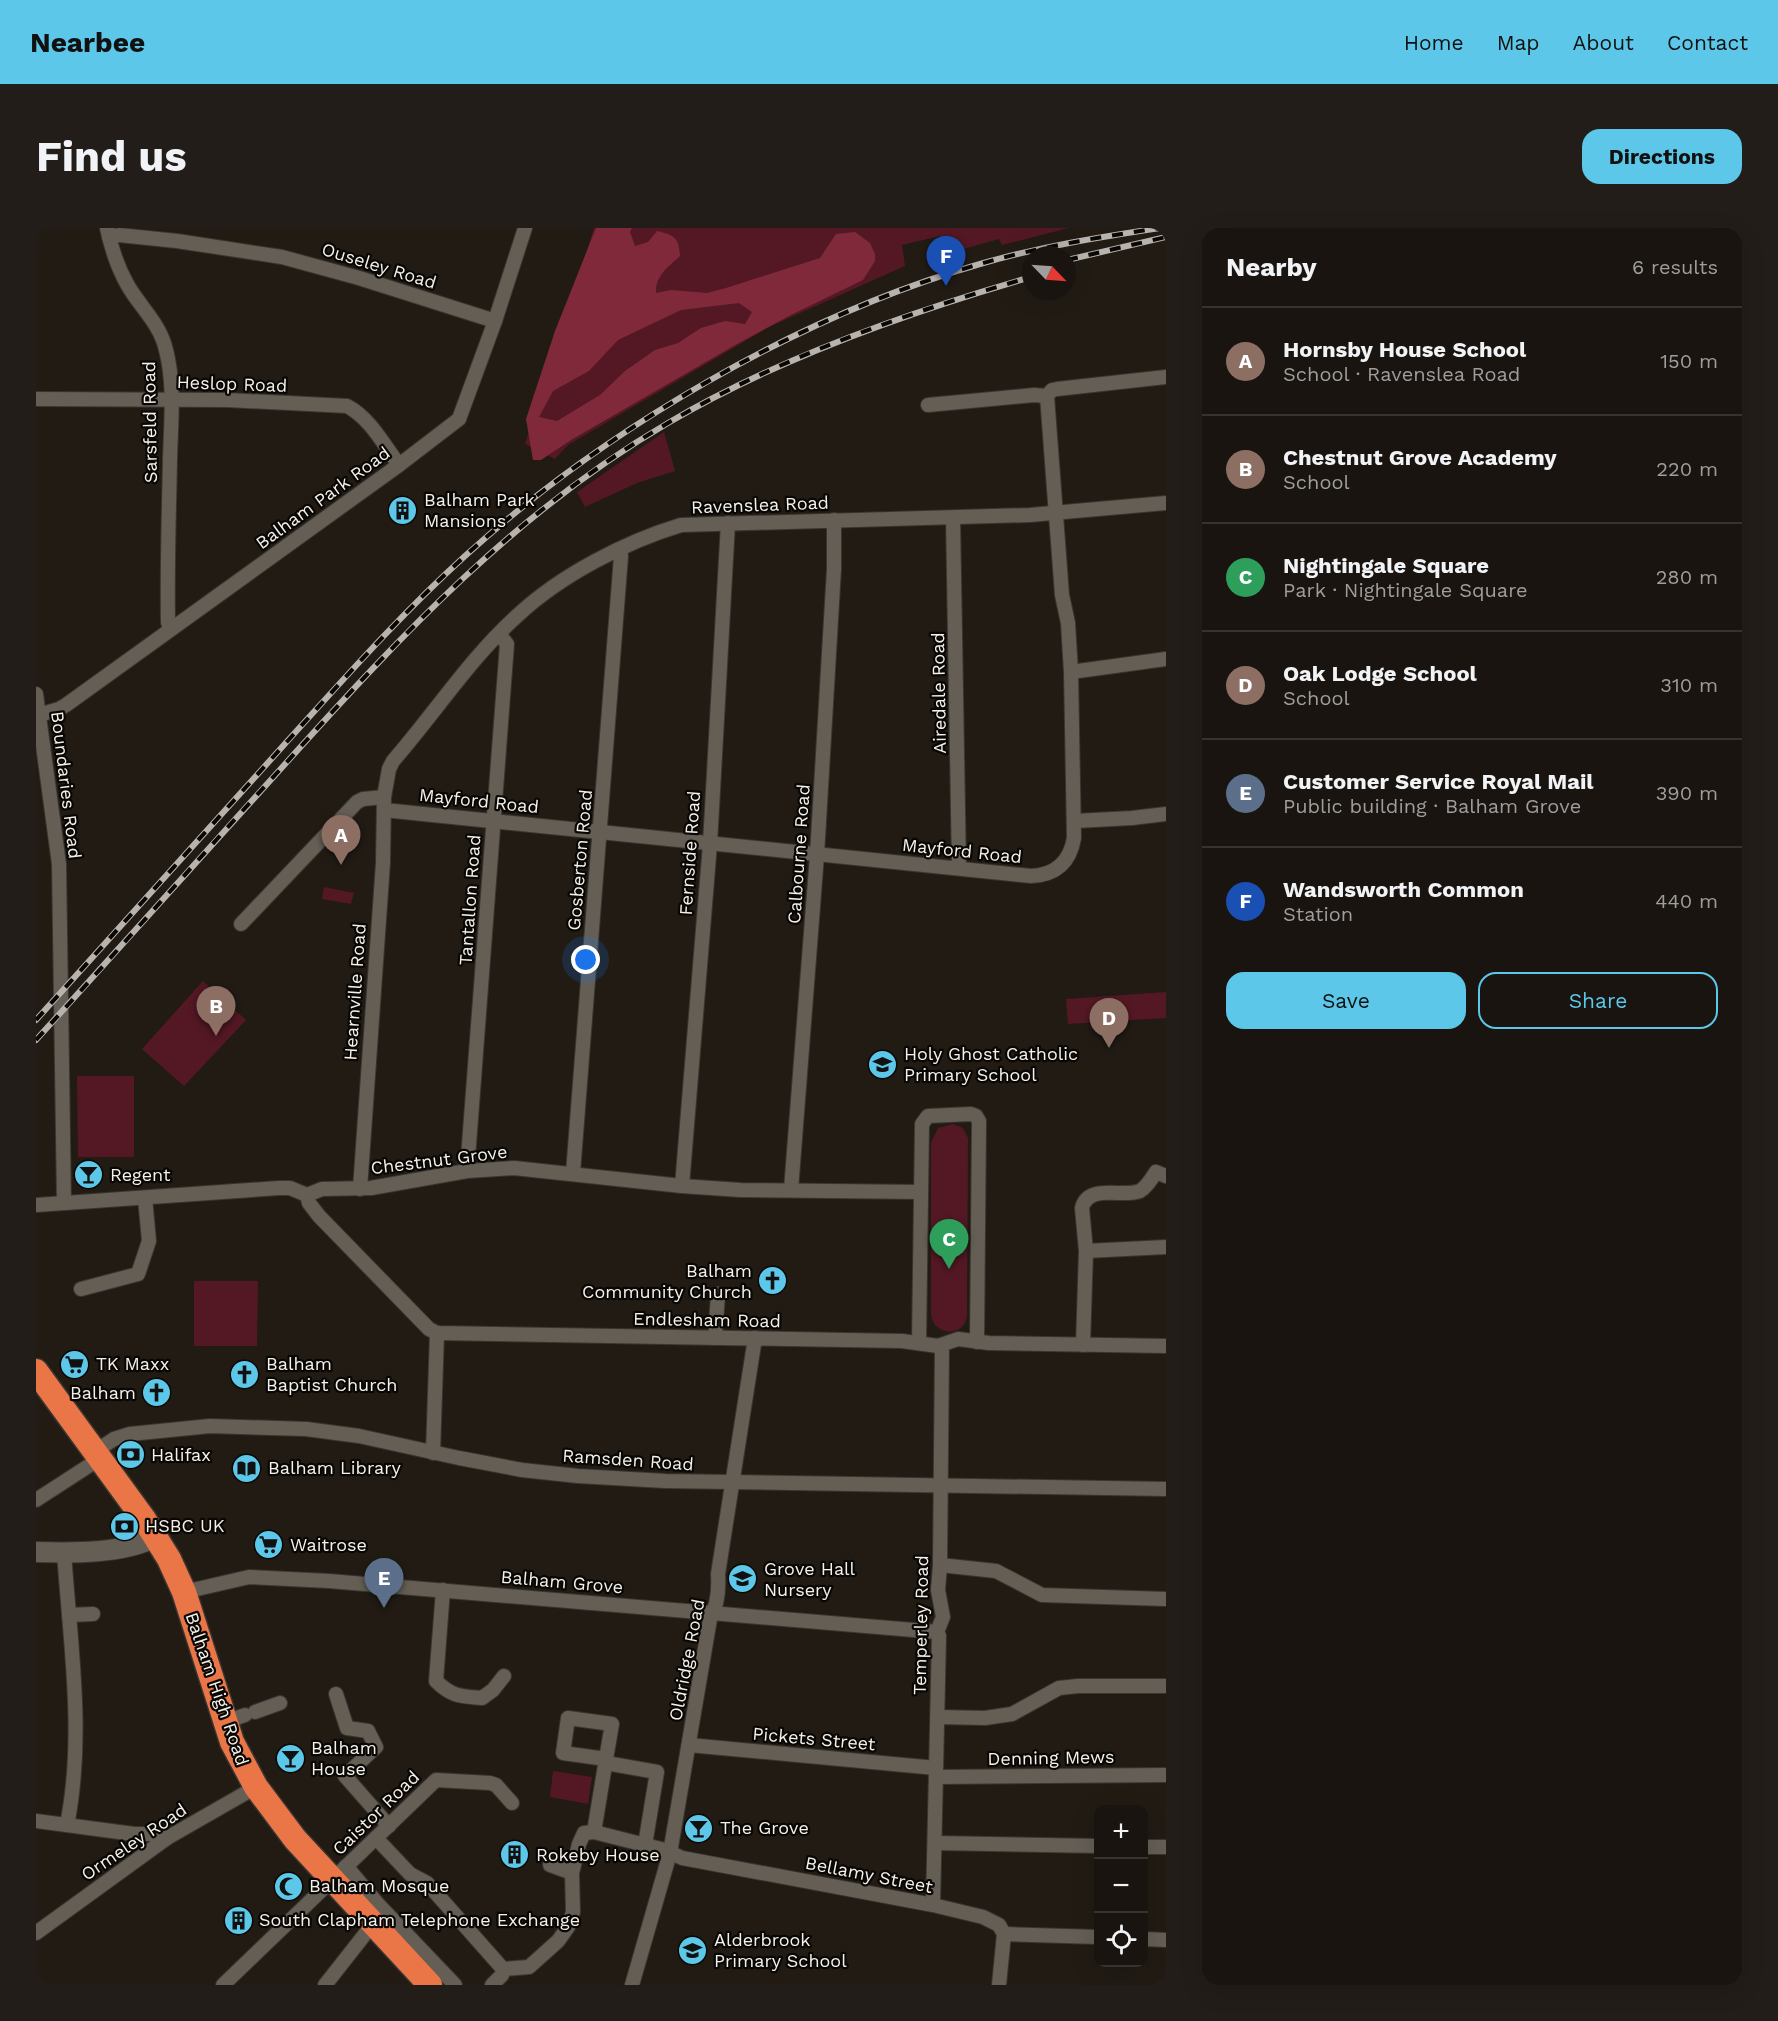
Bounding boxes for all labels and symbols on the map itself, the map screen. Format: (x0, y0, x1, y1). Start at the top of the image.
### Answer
pin: F (926, 236, 966, 286)
street label: Ouseley Road (319, 238, 439, 293)
north arrow (1022, 246, 1076, 300)
street label: Sarsfeld Road (138, 361, 161, 483)
street label: Heslop Road (176, 371, 288, 396)
street label: Balham Park Road (252, 442, 394, 553)
place label: Balham Park Mansions (424, 489, 535, 531)
street label: Ravenslea Road (691, 492, 829, 517)
building icon: Balham Park Mansions (387, 494, 419, 526)
street label: Airedale Road (927, 632, 950, 754)
street label: Boundaries Road (47, 710, 86, 860)
street label: Calbourne Road (783, 783, 814, 925)
street label: Mayford Road (418, 784, 540, 817)
street label: Gosberton Road (563, 789, 596, 931)
street label: Fernside Road (675, 790, 704, 916)
pin: A (322, 816, 360, 865)
street label: Tantallon Road (454, 834, 485, 966)
street label: Mayford Road (901, 834, 1023, 867)
street label: Hearnville Road (339, 923, 370, 1061)
your location (571, 945, 600, 974)
pin: B (196, 986, 236, 1036)
pin: D (1090, 998, 1128, 1048)
place label: Holy Ghost Catholic Primary School (904, 1043, 1078, 1085)
school or university icon: Holy Ghost Catholic Primary School (867, 1048, 899, 1080)
street label: Chestnut Grove (369, 1141, 508, 1178)
bar icon: Regent (73, 1159, 105, 1191)
place label: Regent (110, 1164, 171, 1185)
pin: C (930, 1220, 968, 1269)
place label: Balham Community Church (582, 1260, 752, 1302)
church icon: Balham Community Church (757, 1265, 789, 1297)
street label: Endlesham Road (633, 1308, 781, 1331)
supermarket icon: TK Maxx (59, 1348, 91, 1380)
place label: TK Maxx (96, 1353, 169, 1374)
place label: Balham Baptist Church (266, 1353, 397, 1395)
church icon: Balham Baptist Church (229, 1358, 261, 1390)
church icon: Balham (141, 1377, 173, 1409)
place label: Balham (70, 1382, 136, 1403)
bank icon: Halifax (114, 1439, 146, 1471)
place label: Halifax (151, 1444, 211, 1465)
street label: Ramsden Road (562, 1444, 694, 1475)
library icon: Balham Library (231, 1452, 263, 1484)
place label: Balham Library (268, 1457, 402, 1478)
bank icon: HSBC UK (108, 1510, 140, 1542)
place label: HSBC UK (145, 1515, 225, 1536)
supermarket icon: Waitrose (253, 1529, 285, 1561)
place label: Waitrose (290, 1534, 367, 1555)
street label: Temperley Road (909, 1555, 932, 1695)
pin: E (364, 1558, 404, 1608)
place label: Grove Hall Nursery (764, 1558, 856, 1600)
school or university icon: Grove Hall Nursery (727, 1563, 759, 1595)
street label: Balham Grove (500, 1566, 624, 1597)
street label: Oldridge Road (664, 1597, 709, 1723)
street label: Balham High Road (181, 1609, 254, 1768)
street label: Pickets Street (752, 1723, 877, 1754)
place label: Balham House (311, 1737, 377, 1779)
bar icon: Balham House (274, 1742, 306, 1774)
street label: Denning Mews (987, 1746, 1115, 1769)
street label: Caistor Road (328, 1766, 423, 1859)
street label: Ormeley Road (77, 1799, 190, 1885)
bar icon: The Grove (683, 1812, 715, 1844)
place label: The Grove (720, 1817, 809, 1838)
building icon: Rokeby House (499, 1839, 531, 1871)
place label: Rokeby House (536, 1844, 660, 1865)
street label: Bellamy Street (804, 1852, 935, 1897)
mosque icon: Balham Mosque (272, 1870, 304, 1902)
place label: Balham Mosque (309, 1875, 449, 1896)
building icon: South Clapham Telephone Exchange (222, 1904, 254, 1936)
place label: South Clapham Telephone Exchange (259, 1909, 580, 1930)
place label: Alderbrook Primary School (714, 1929, 847, 1971)
school or university icon: Alderbrook Primary School (677, 1934, 709, 1966)

